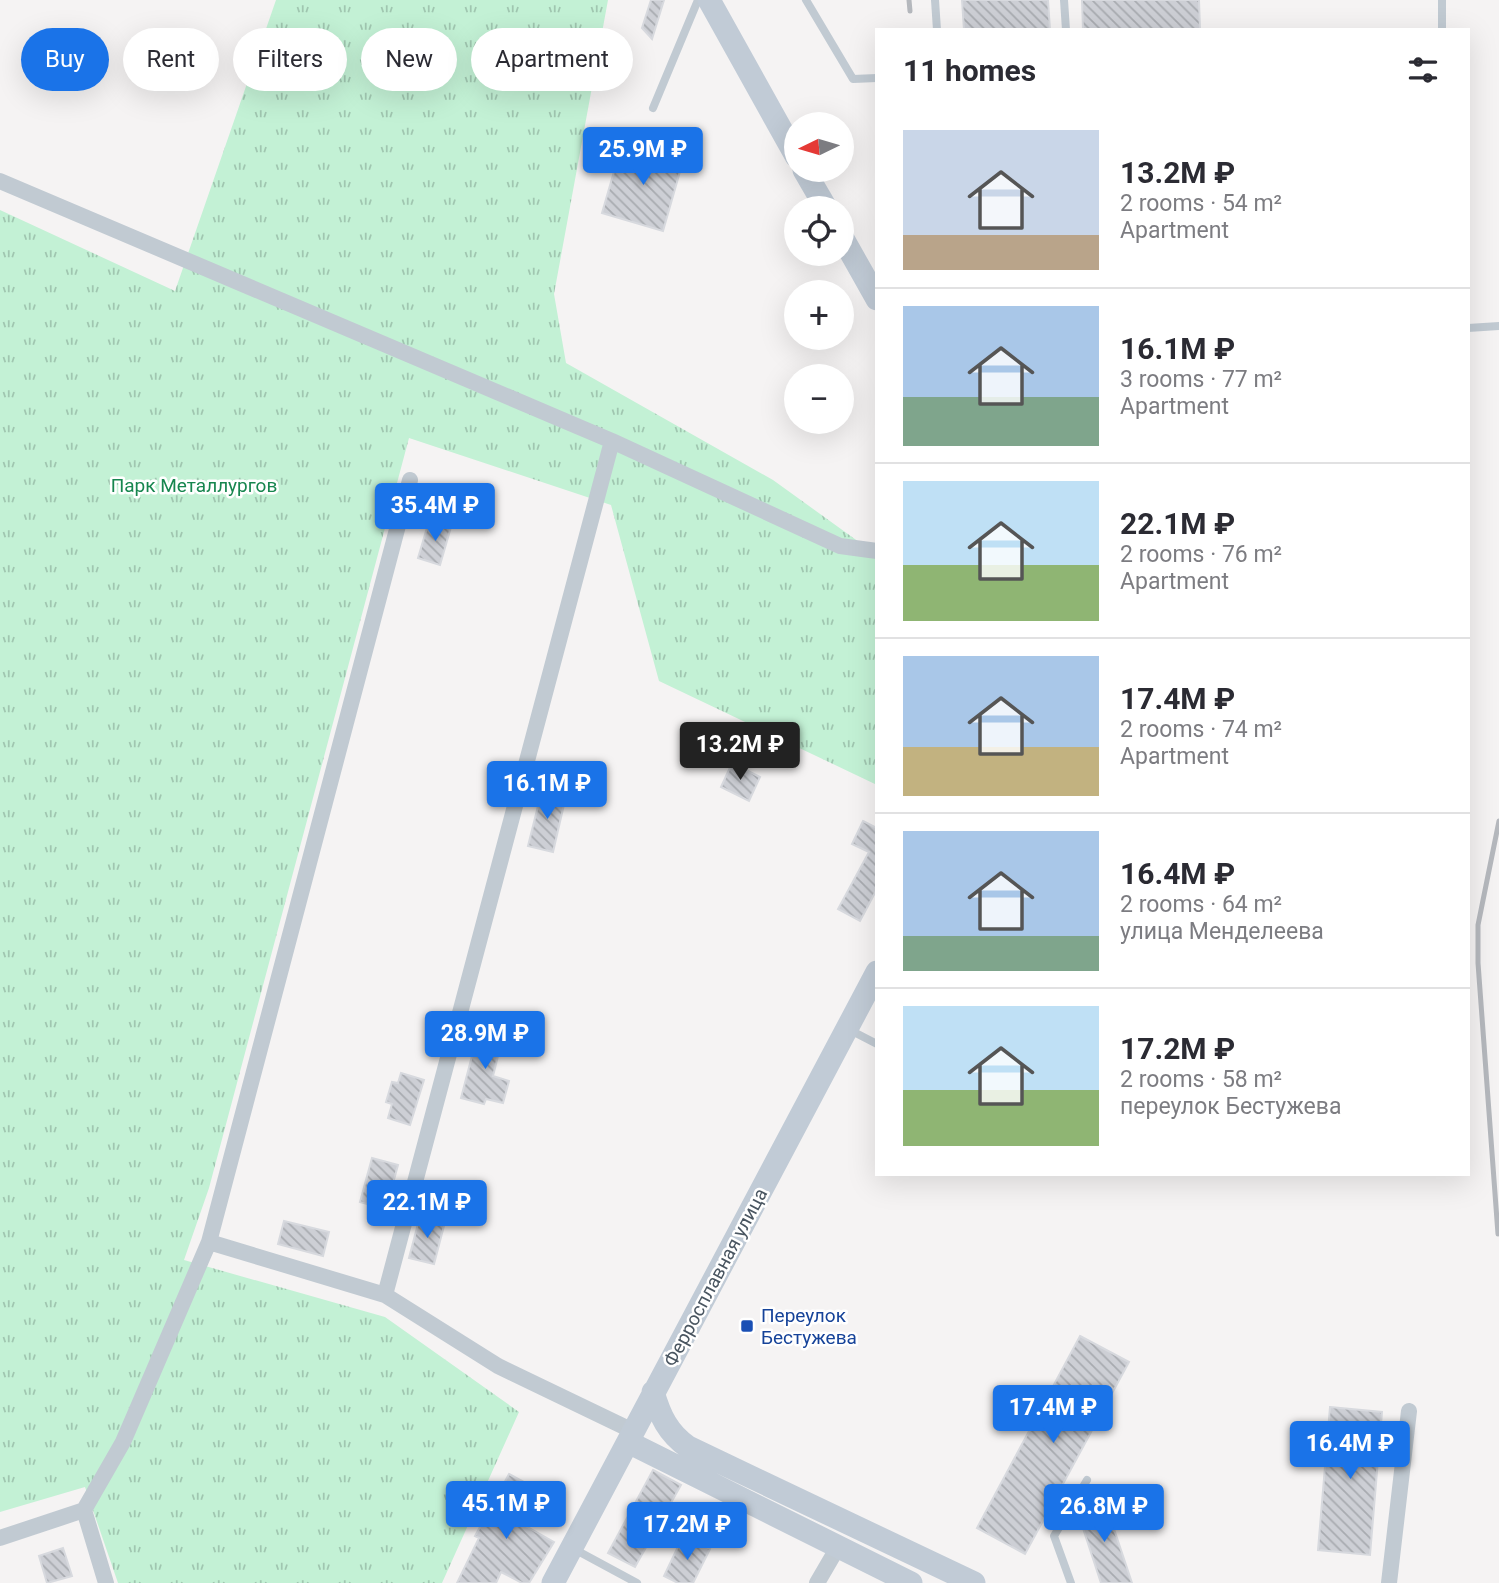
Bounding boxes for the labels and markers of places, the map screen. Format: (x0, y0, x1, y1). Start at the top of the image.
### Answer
pin: 25.9M ₽ (578, 128, 708, 187)
pin: 35.4M ₽ (370, 484, 500, 543)
pin: 13.2M ₽ (675, 722, 805, 782)
pin: 16.1M ₽ (482, 762, 612, 821)
pin: 28.9M ₽ (420, 1012, 550, 1071)
pin: 22.1M ₽ (362, 1180, 492, 1240)
place label: Переулок Бестужева (761, 1304, 857, 1349)
marker: Переулок Бестужева (739, 1318, 755, 1334)
pin: 17.4M ₽ (988, 1386, 1118, 1445)
pin: 16.4M ₽ (1285, 1422, 1415, 1481)
pin: 45.1M ₽ (441, 1482, 571, 1541)
pin: 26.8M ₽ (1039, 1484, 1169, 1544)
pin: 17.2M ₽ (622, 1502, 752, 1562)

